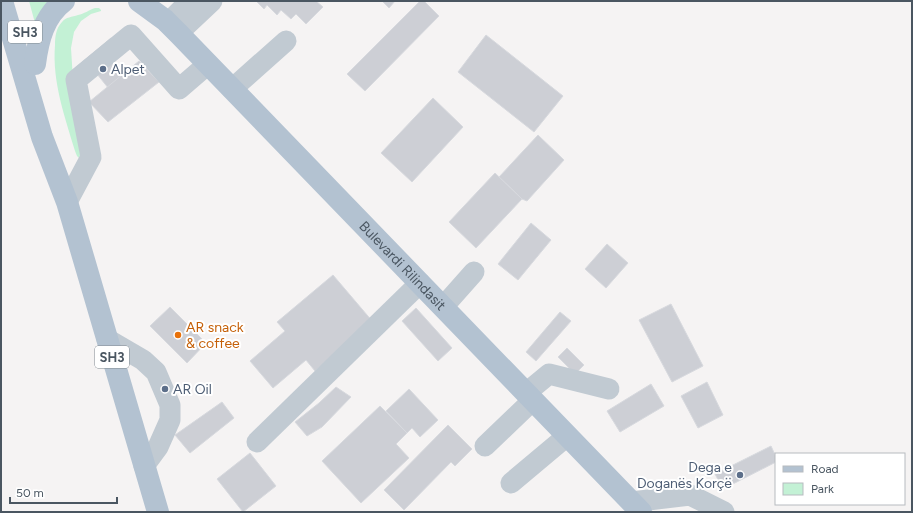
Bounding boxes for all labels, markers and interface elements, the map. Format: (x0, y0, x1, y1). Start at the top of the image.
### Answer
road number: SH3 (8, 21, 42, 43)
place label: Alpet (111, 61, 145, 78)
marker: Alpet (98, 64, 108, 74)
street label: Bulevardi Rilindasit (356, 217, 450, 314)
place label: AR snack & coffee (186, 319, 244, 352)
marker: AR snack & coffee (173, 330, 183, 340)
road number: SH3 (95, 346, 129, 368)
place label: AR Oil (173, 381, 212, 398)
marker: AR Oil (160, 384, 170, 394)
legend (775, 453, 905, 505)
place label: Dega e Doganës Korçë (637, 459, 732, 492)
text: Road (811, 462, 839, 476)
marker: Dega e Doganës Korçë (735, 470, 745, 480)
scale bar (10, 479, 117, 505)
text: Park (811, 482, 834, 496)
text: 50 m (16, 486, 44, 500)

